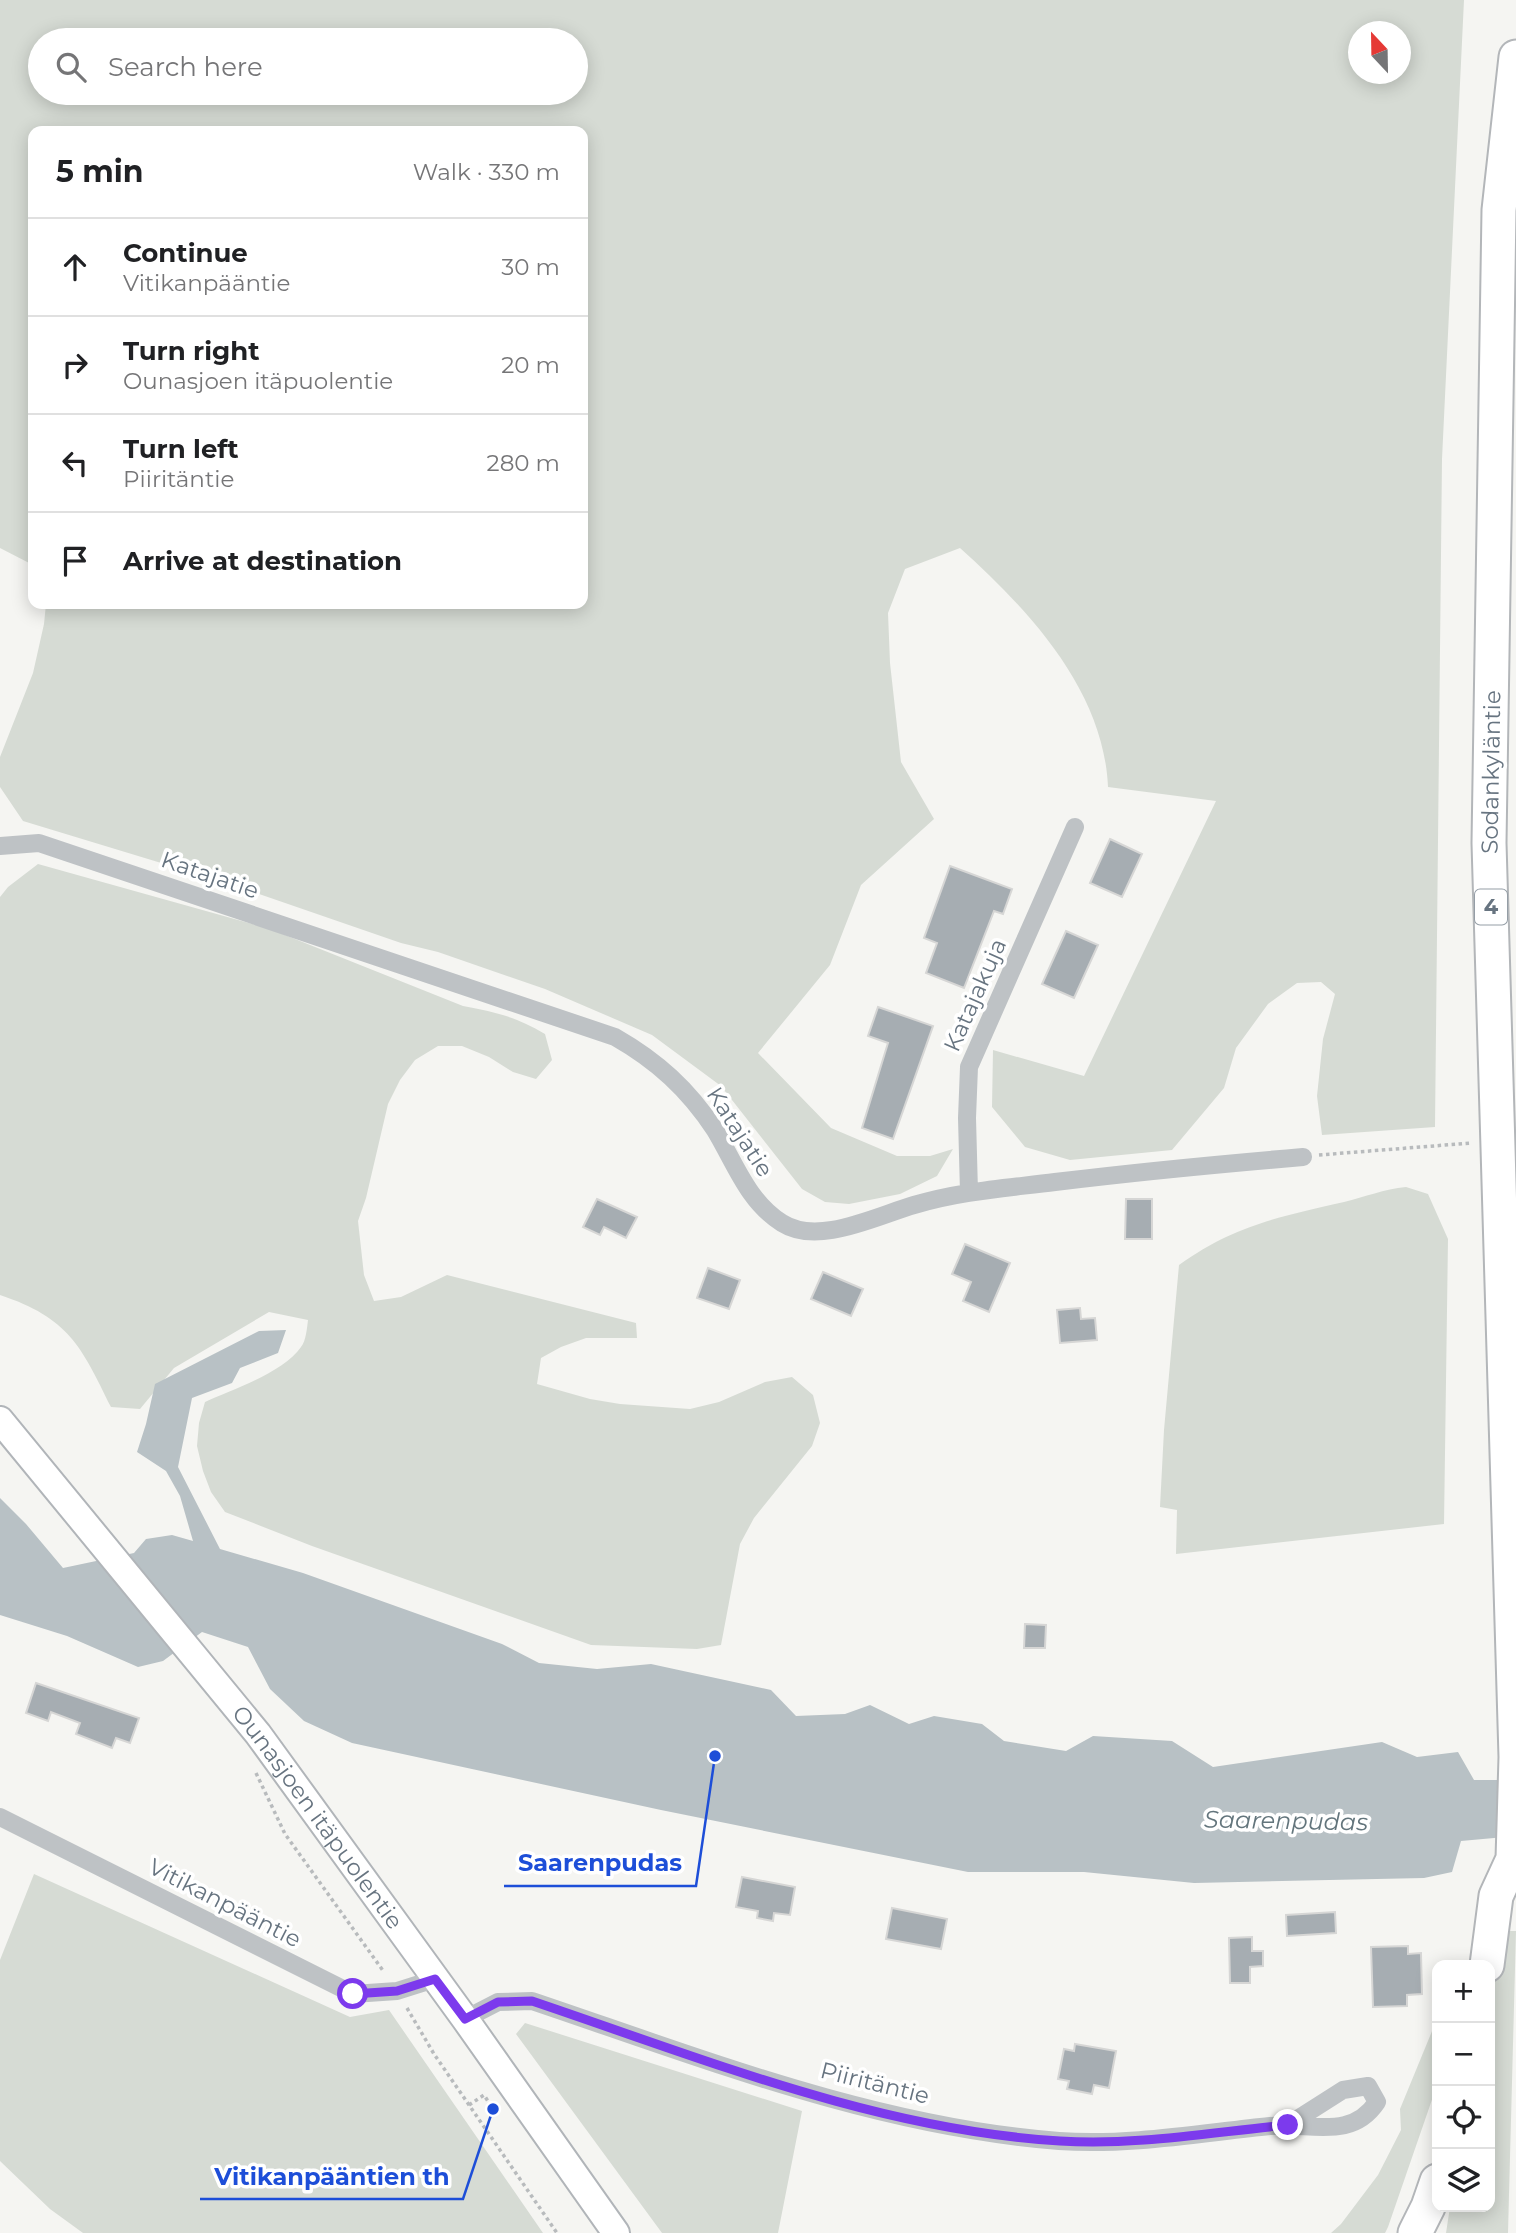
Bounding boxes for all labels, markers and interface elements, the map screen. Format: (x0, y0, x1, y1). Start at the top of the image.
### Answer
north arrow (1348, 21, 1411, 84)
search box (28, 28, 588, 105)
icon: search (52, 48, 90, 86)
text: Search here (108, 51, 263, 83)
text: 5 min (56, 153, 144, 190)
text: Walk · 330 m (413, 158, 560, 186)
text: Continue (123, 237, 248, 269)
icon: ahead (56, 248, 94, 286)
text: 30 m (501, 253, 560, 281)
text: Vitikanpääntie (123, 269, 290, 297)
text: Turn right (123, 335, 259, 367)
icon: right (56, 346, 94, 384)
text: 20 m (501, 351, 560, 379)
text: Ounasjoen itäpuolentie (123, 367, 393, 395)
text: Turn left (123, 433, 239, 465)
icon: left (56, 444, 94, 482)
text: 280 m (487, 449, 560, 477)
text: Piiritäntie (123, 465, 234, 493)
icon: arrive (56, 542, 94, 580)
text: Arrive at destination (123, 545, 402, 577)
street label: Sodankyläntie (1476, 690, 1506, 854)
street label: Katajatie (158, 845, 262, 905)
road number: 4 (1475, 890, 1507, 925)
street label: Katajakuja (938, 934, 1012, 1056)
street label: Katajatie (701, 1082, 779, 1182)
street label: Ounasjoen itäpuolentie (226, 1700, 409, 1935)
water label: Saarenpudas (1204, 1805, 1369, 1836)
callout: Saarenpudas (504, 1841, 696, 1886)
text: Saarenpudas (518, 1848, 682, 1877)
street label: Vitikanpääntie (144, 1853, 306, 1953)
map controls (1432, 1960, 1495, 2212)
button: + (1432, 1960, 1495, 2023)
route start (337, 1978, 368, 2009)
button: − (1432, 2023, 1495, 2086)
street label: Piiritäntie (818, 2056, 932, 2110)
button: locate (1432, 2086, 1495, 2149)
route end (1272, 2109, 1303, 2140)
button: layers (1432, 2149, 1495, 2212)
callout: Vitikanpääntien th (200, 2154, 463, 2199)
text: Vitikanpääntien th (213, 2162, 450, 2191)

